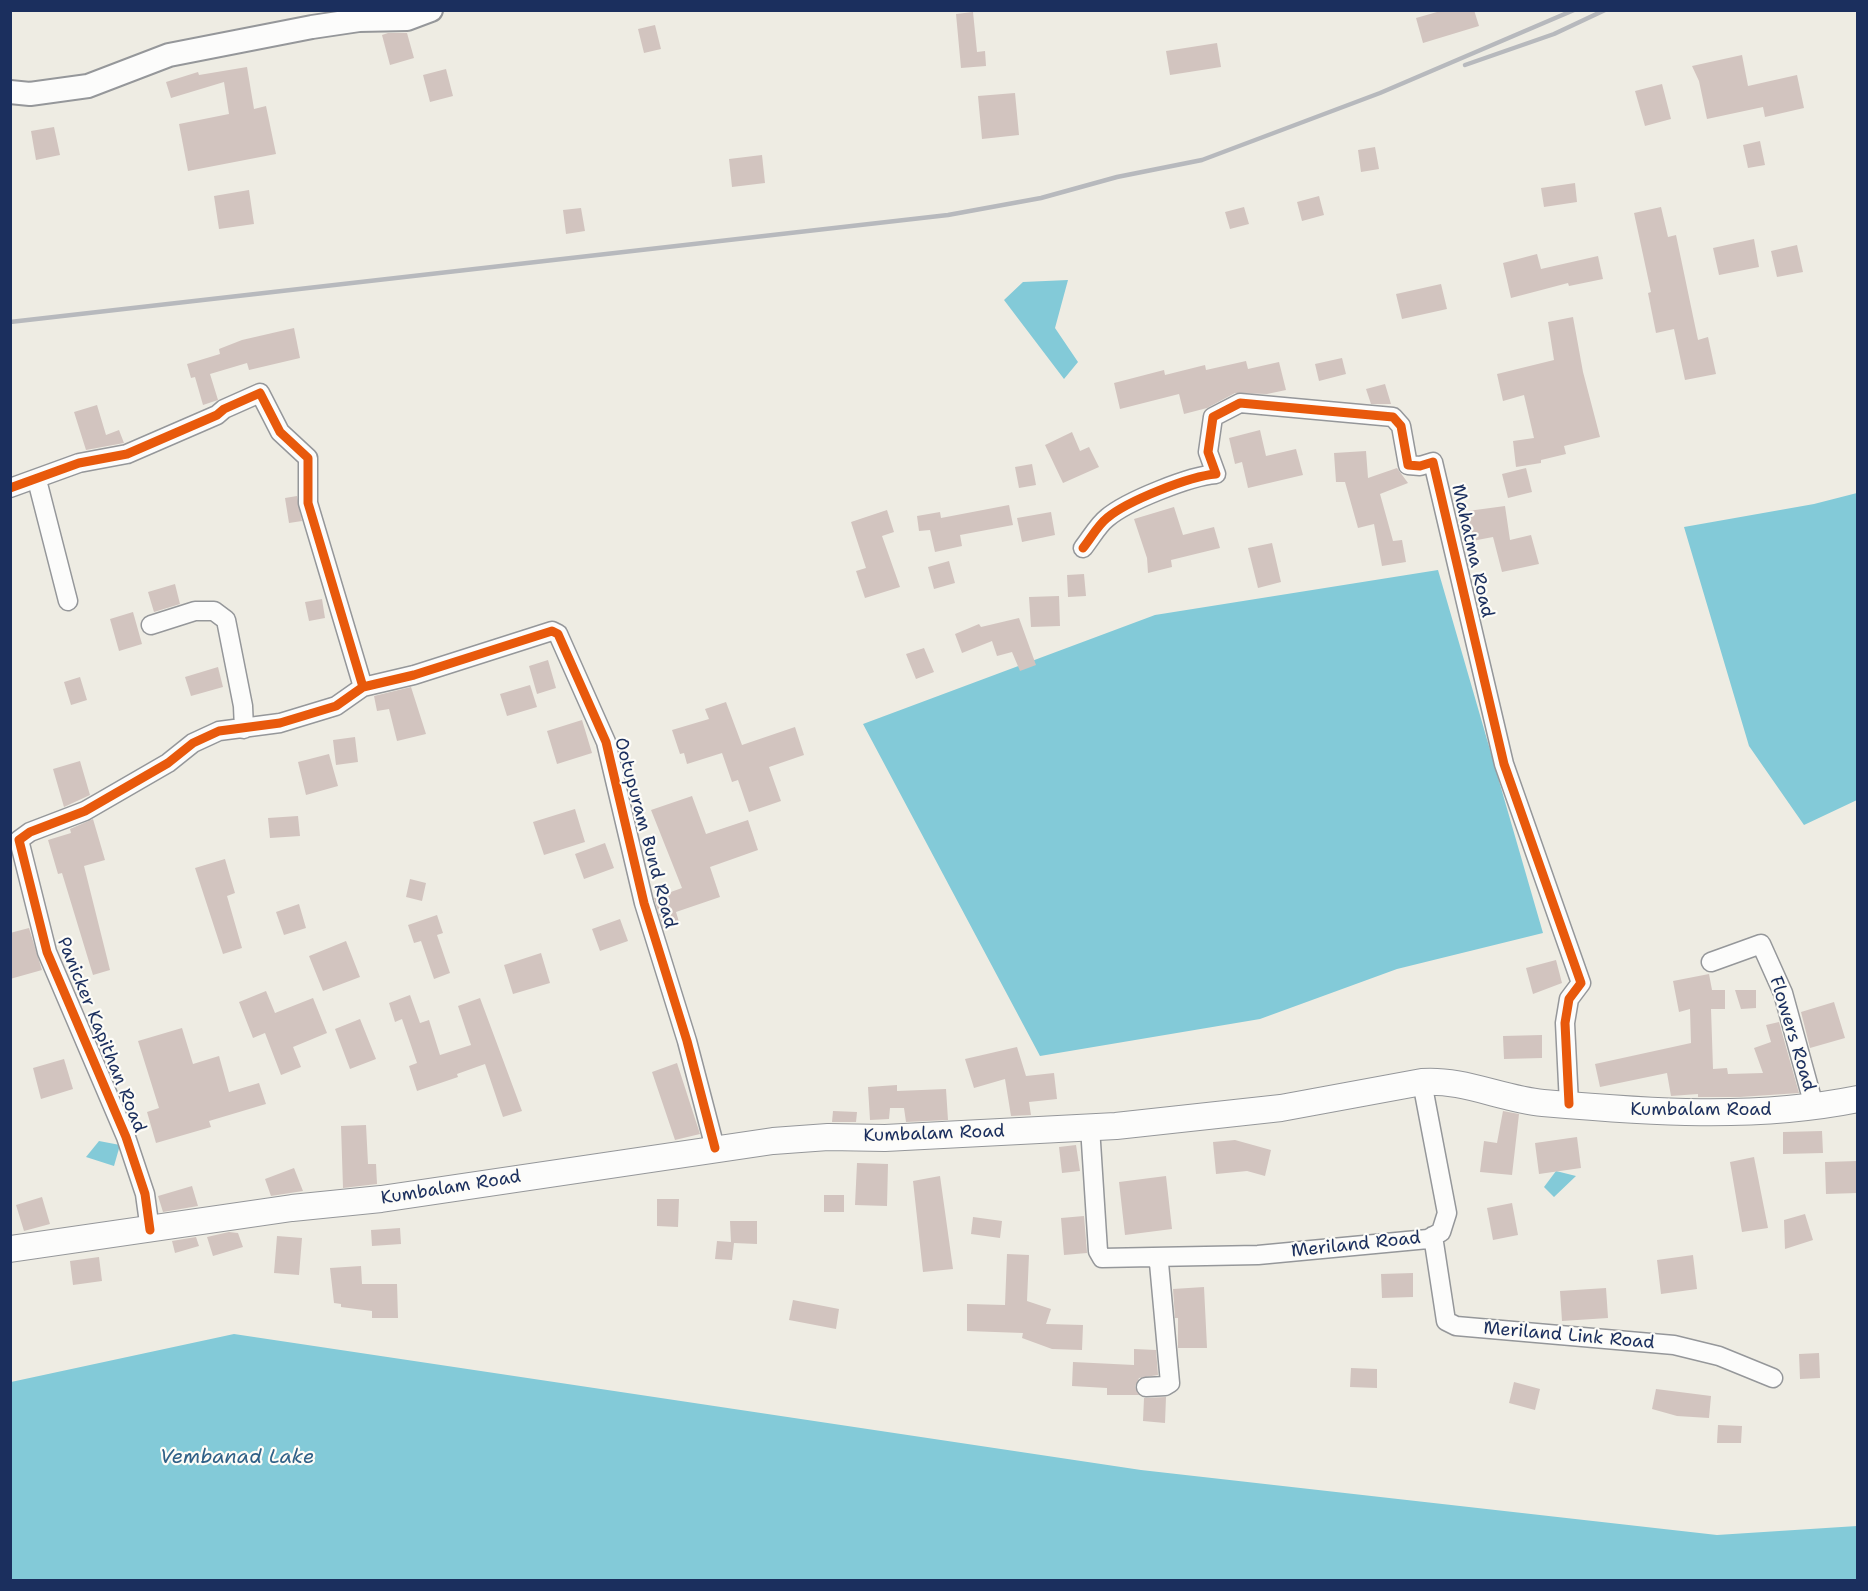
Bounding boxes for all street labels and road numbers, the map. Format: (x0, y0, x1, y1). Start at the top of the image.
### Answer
street label: Mahatma Road (1446, 482, 1498, 620)
street label: Ootupuram Bund Road (609, 735, 681, 931)
street label: Panicker Kapithan Road (52, 934, 150, 1136)
street label: Flowers Road (1764, 974, 1820, 1094)
street label: Kumbalam Road (1630, 1099, 1772, 1121)
street label: Kumbalam Road (863, 1121, 1005, 1147)
street label: Kumbalam Road (379, 1166, 523, 1210)
street label: Meriland Road (1290, 1227, 1422, 1263)
street label: Meriland Link Road (1482, 1318, 1656, 1354)

